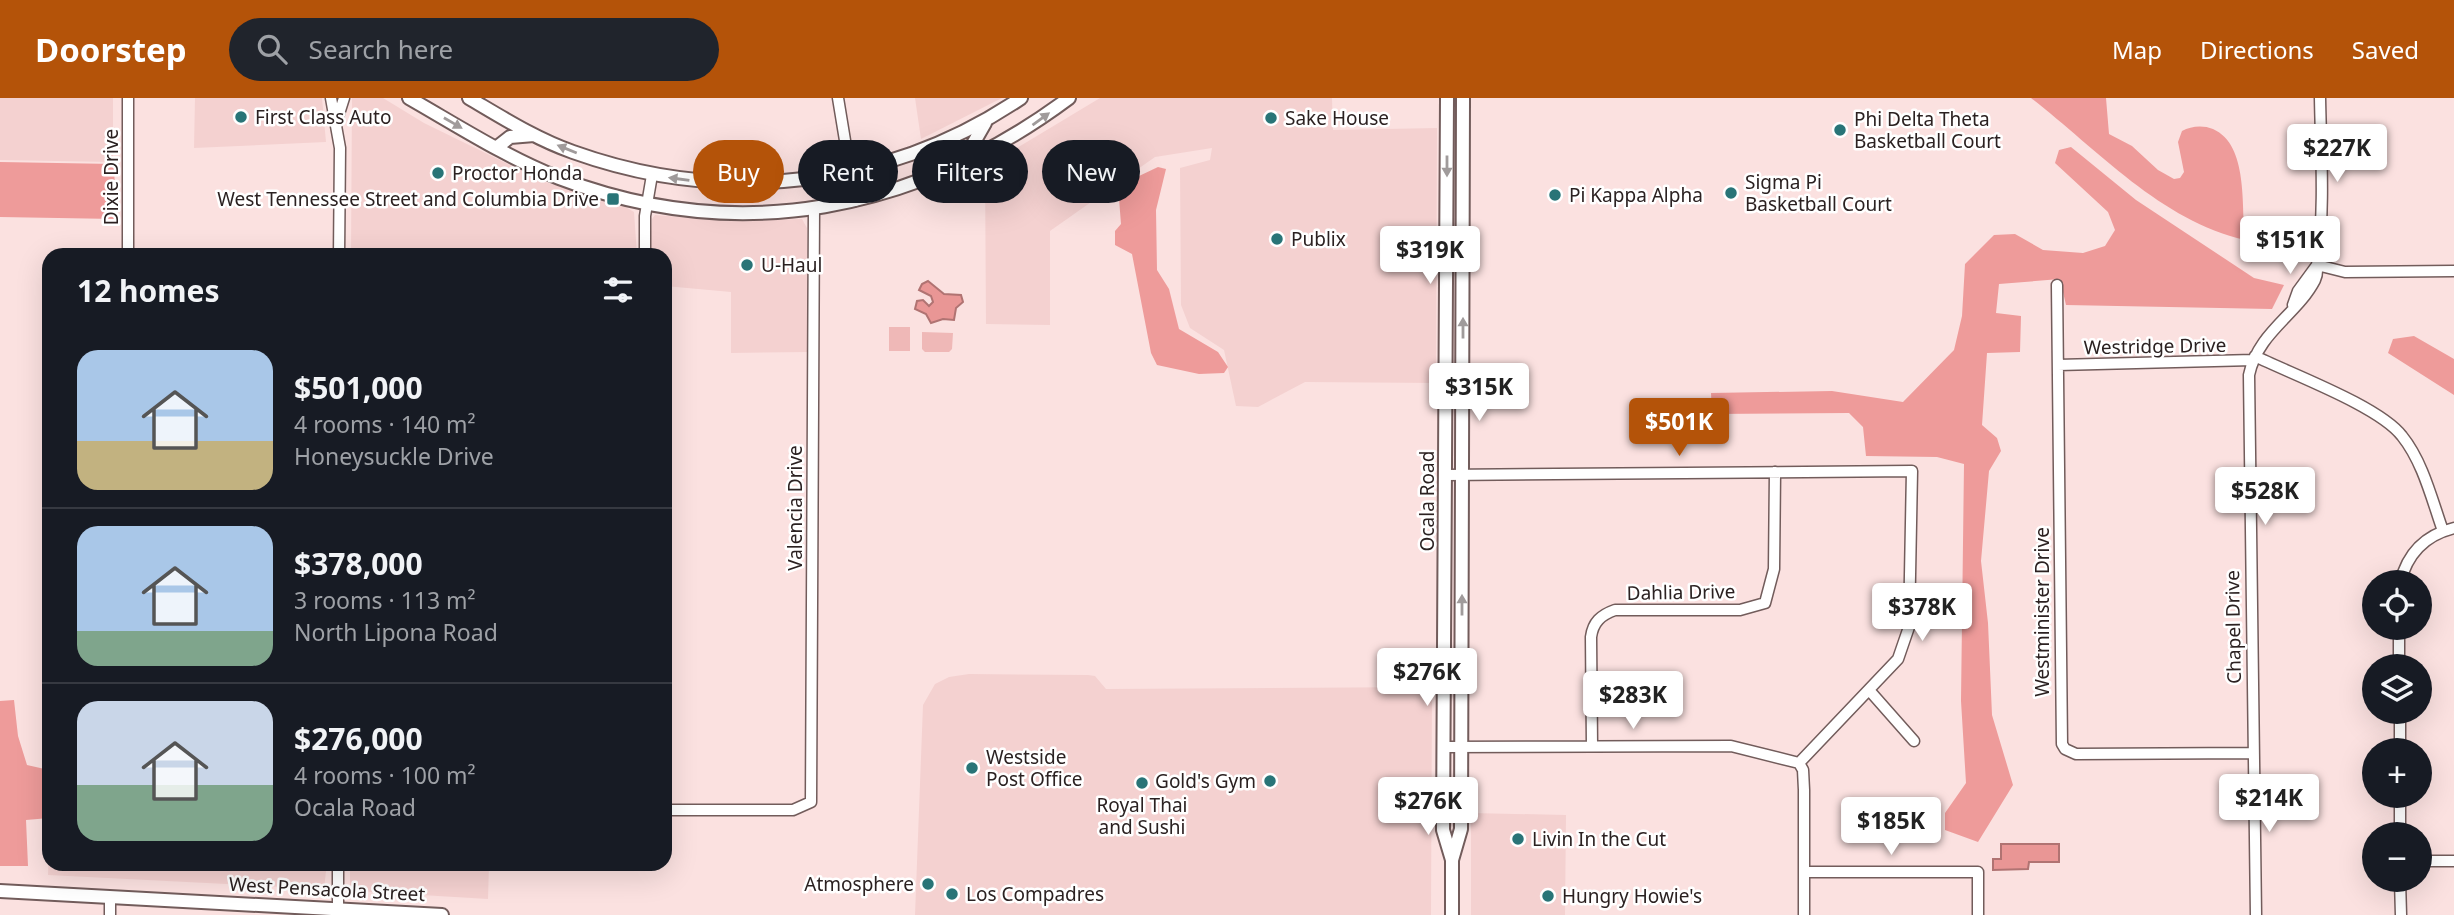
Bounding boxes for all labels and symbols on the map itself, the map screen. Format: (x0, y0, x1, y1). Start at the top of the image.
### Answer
place label: First Class Auto (255, 104, 391, 130)
place label: Sake House (1285, 105, 1389, 131)
place label: Phi Delta Theta Basketball Court (1854, 106, 2001, 154)
marker: First Class Auto (233, 109, 249, 125)
marker: Sake House (1263, 110, 1279, 126)
one-way arrow (1032, 112, 1050, 126)
one-way arrow (443, 117, 462, 129)
marker: Phi Delta Theta Basketball Court (1832, 122, 1848, 138)
pin: $227K (2288, 125, 2386, 184)
street label: Dixie Drive (98, 129, 124, 225)
one-way arrow (556, 144, 577, 155)
one-way arrow (1441, 155, 1453, 177)
place label: Proctor Honda (452, 160, 582, 186)
marker: Proctor Honda (430, 165, 446, 181)
place label: Sigma Pi Basketball Court (1745, 169, 1892, 217)
one-way arrow (668, 173, 690, 184)
place label: Pi Kappa Alpha (1569, 182, 1703, 208)
marker: Sigma Pi Basketball Court (1723, 185, 1739, 201)
place label: West Tennessee Street and Columbia Drive (217, 186, 599, 212)
marker: Pi Kappa Alpha (1547, 187, 1563, 203)
marker: West Tennessee Street and Columbia Drive (605, 191, 621, 207)
pin: $151K (2241, 216, 2339, 276)
place label: Publix (1291, 226, 1346, 252)
pin: $319K (1381, 226, 1479, 286)
marker: Publix (1269, 231, 1285, 247)
place label: U-Haul (761, 252, 822, 278)
marker: U-Haul (739, 257, 755, 273)
one-way arrow (1457, 317, 1469, 339)
street label: Westridge Drive (2083, 332, 2227, 360)
pin: $315K (1430, 364, 1528, 423)
pin: $501K (1630, 398, 1728, 458)
street label: Valencia Drive (782, 445, 808, 571)
street label: Ocala Road (1414, 451, 1440, 551)
pin: $528K (2216, 468, 2314, 527)
street label: Westminister Drive (2029, 527, 2055, 697)
street label: Chapel Drive (2219, 570, 2247, 684)
street label: Dahlia Drive (1626, 578, 1736, 606)
pin: $378K (1873, 584, 1971, 643)
one-way arrow (1457, 594, 1468, 616)
pin: $276K (1378, 648, 1476, 708)
pin: $283K (1584, 672, 1682, 731)
place label: Westside Post Office (986, 744, 1083, 792)
marker: Westside Post Office (964, 760, 980, 776)
place label: Gold's Gym (1155, 768, 1256, 794)
marker: Gold's Gym (1262, 773, 1278, 789)
pin: $214K (2220, 774, 2318, 834)
marker: Royal Thai and Sushi (1134, 775, 1150, 791)
pin: $276K (1379, 778, 1477, 837)
place label: Royal Thai and Sushi (1097, 792, 1188, 840)
pin: $185K (1842, 798, 1940, 857)
place label: Livin In the Cut (1532, 826, 1666, 852)
marker: Livin In the Cut (1510, 831, 1526, 847)
street label: West Pensacola Street (228, 871, 426, 907)
place label: Atmosphere (804, 871, 914, 897)
marker: Atmosphere (920, 876, 936, 892)
place label: Los Compadres (966, 881, 1104, 907)
place label: Hungry Howie's (1562, 883, 1702, 909)
marker: Los Compadres (944, 886, 960, 902)
marker: Hungry Howie's (1540, 888, 1556, 904)

